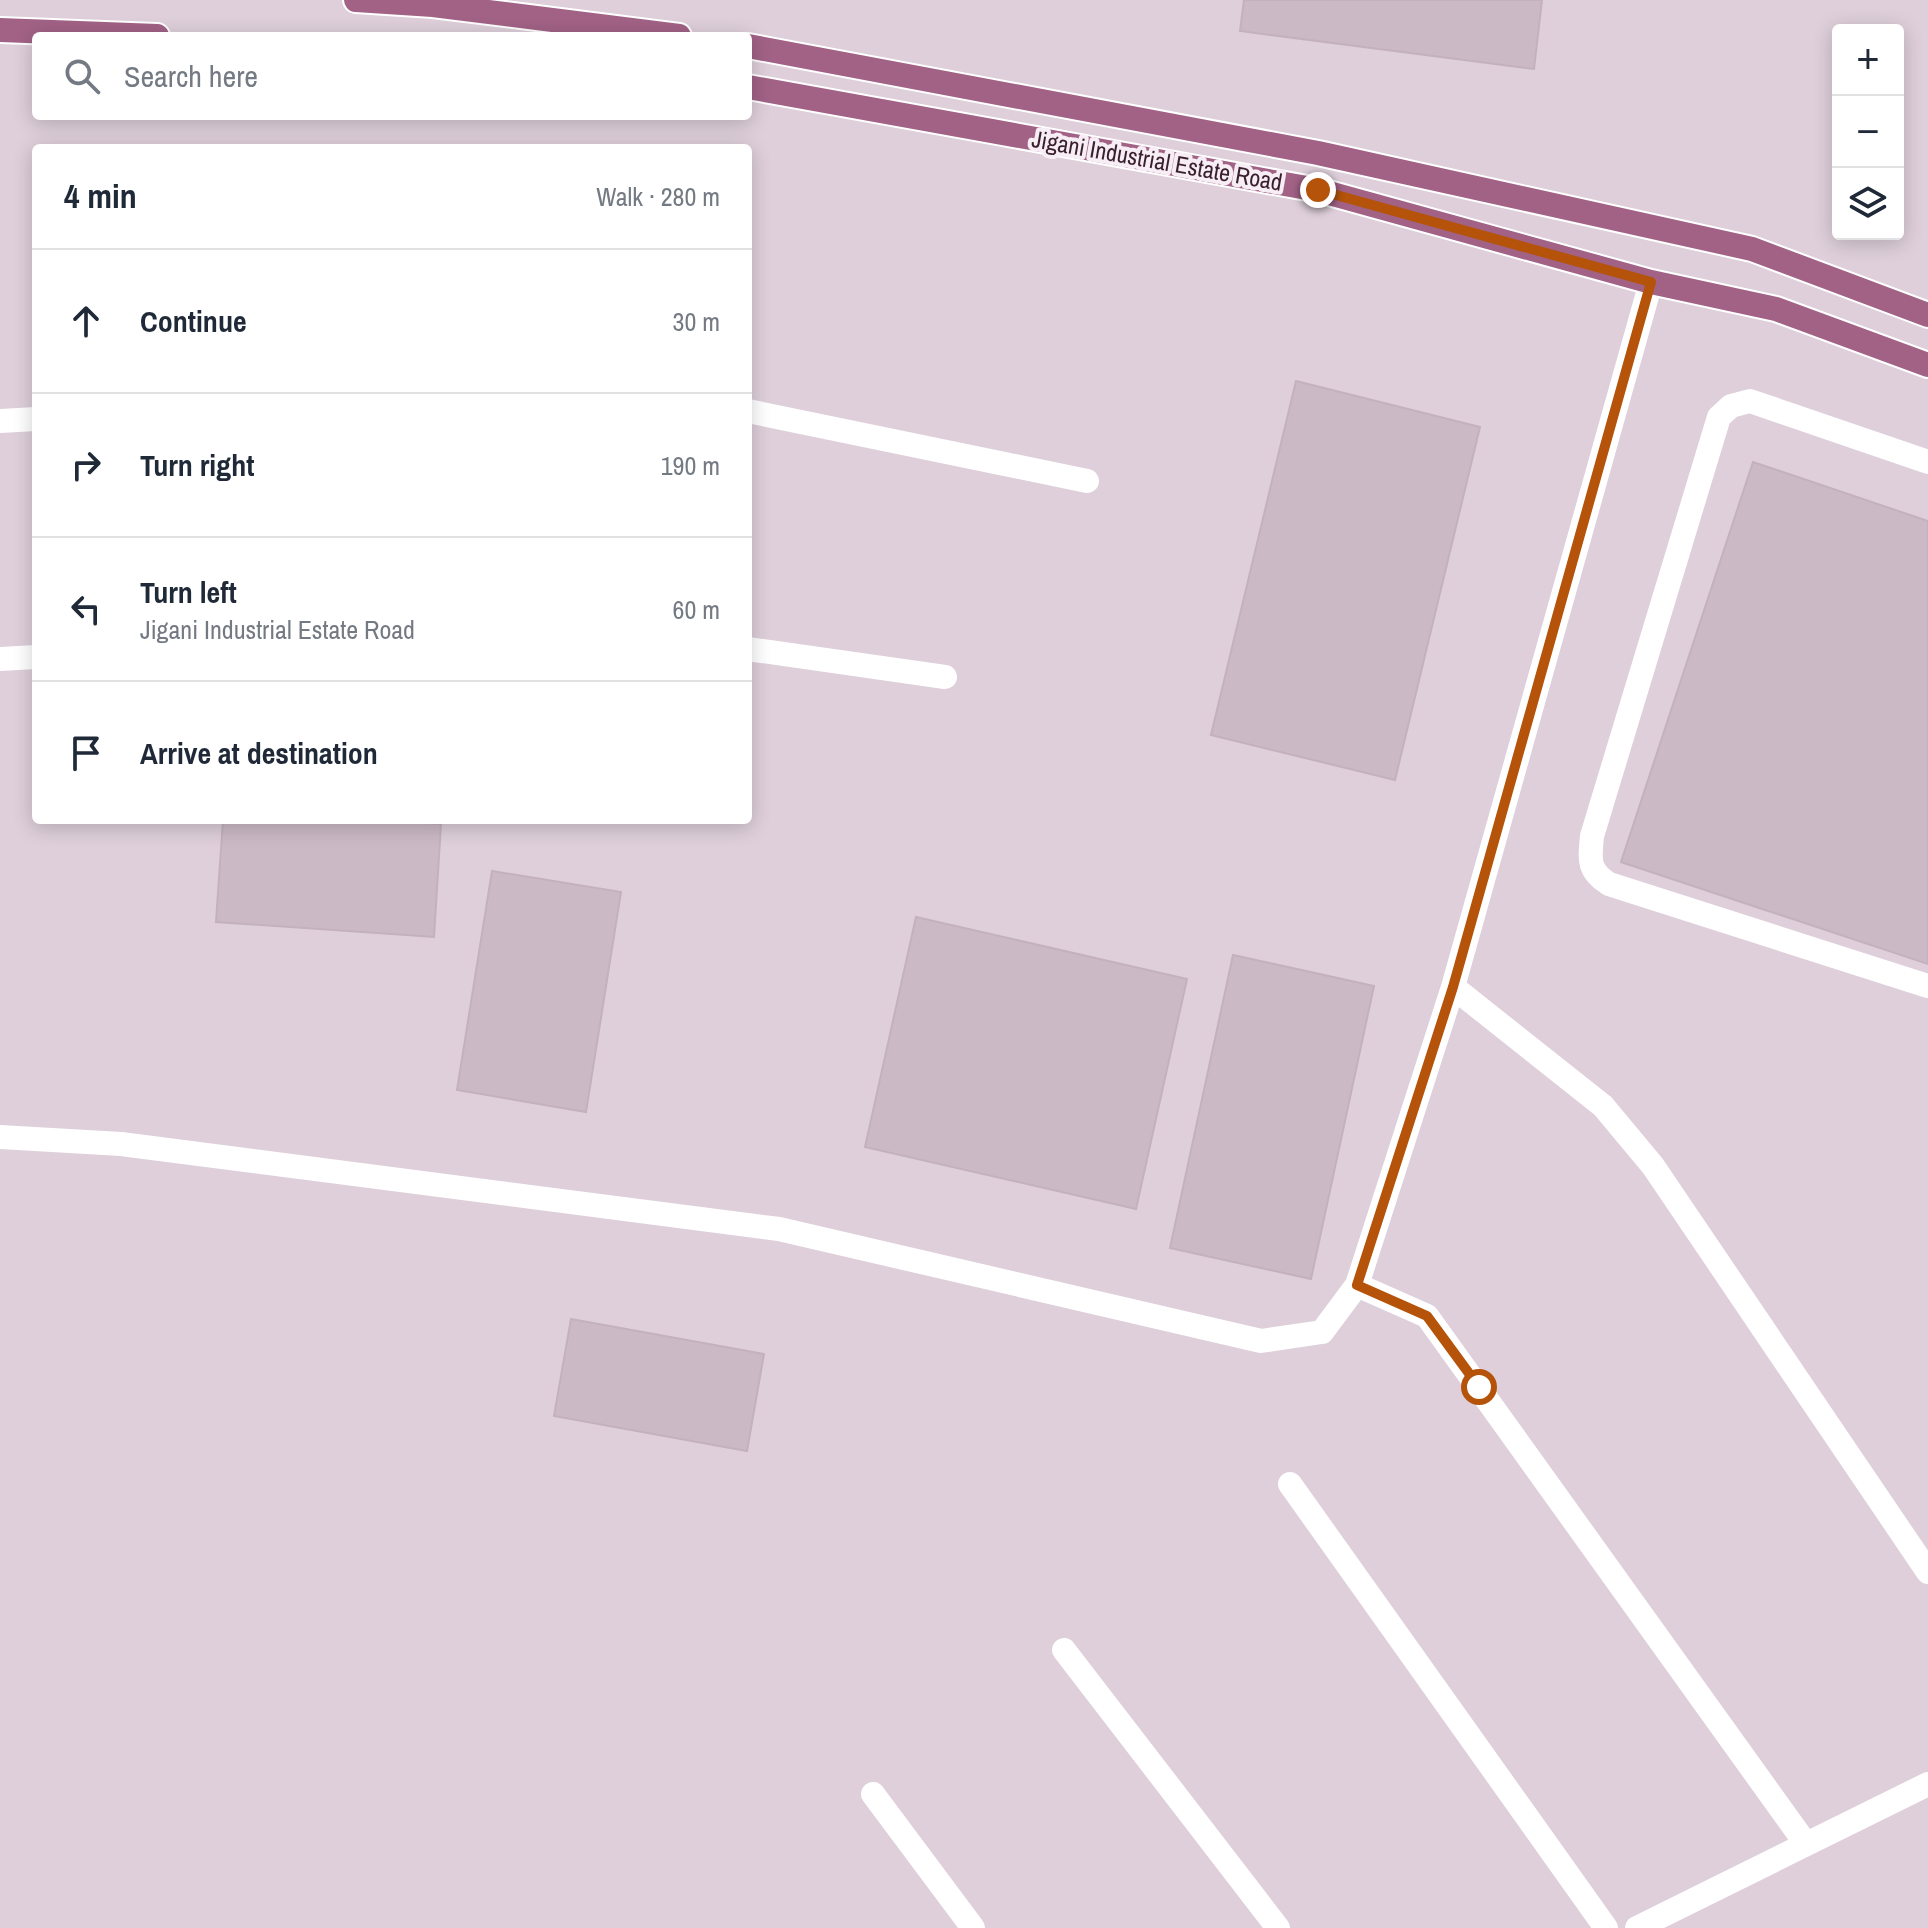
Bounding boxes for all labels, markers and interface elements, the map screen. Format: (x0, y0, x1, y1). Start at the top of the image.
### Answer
map controls (1832, 24, 1904, 240)
button: + (1832, 24, 1904, 96)
search box (32, 32, 752, 120)
icon: search (60, 54, 104, 98)
text: Search here (124, 56, 258, 96)
button: − (1832, 96, 1904, 168)
street label: Jigani Industrial Estate Road (1029, 122, 1285, 198)
button: layers (1832, 168, 1904, 240)
route end (1300, 172, 1336, 208)
text: 4 min (64, 173, 137, 219)
text: Walk · 280 m (596, 179, 720, 214)
icon: ahead (64, 299, 108, 343)
text: Continue (140, 301, 247, 341)
text: 30 m (673, 304, 720, 339)
icon: right (64, 443, 108, 487)
text: Turn right (140, 445, 254, 485)
text: 190 m (661, 448, 720, 483)
text: Turn left (140, 572, 237, 612)
icon: left (64, 587, 108, 631)
text: 60 m (673, 592, 720, 627)
text: Jigani Industrial Estate Road (140, 612, 415, 647)
icon: arrive (64, 731, 108, 775)
text: Arrive at destination (140, 733, 378, 773)
route start (1461, 1369, 1497, 1405)

